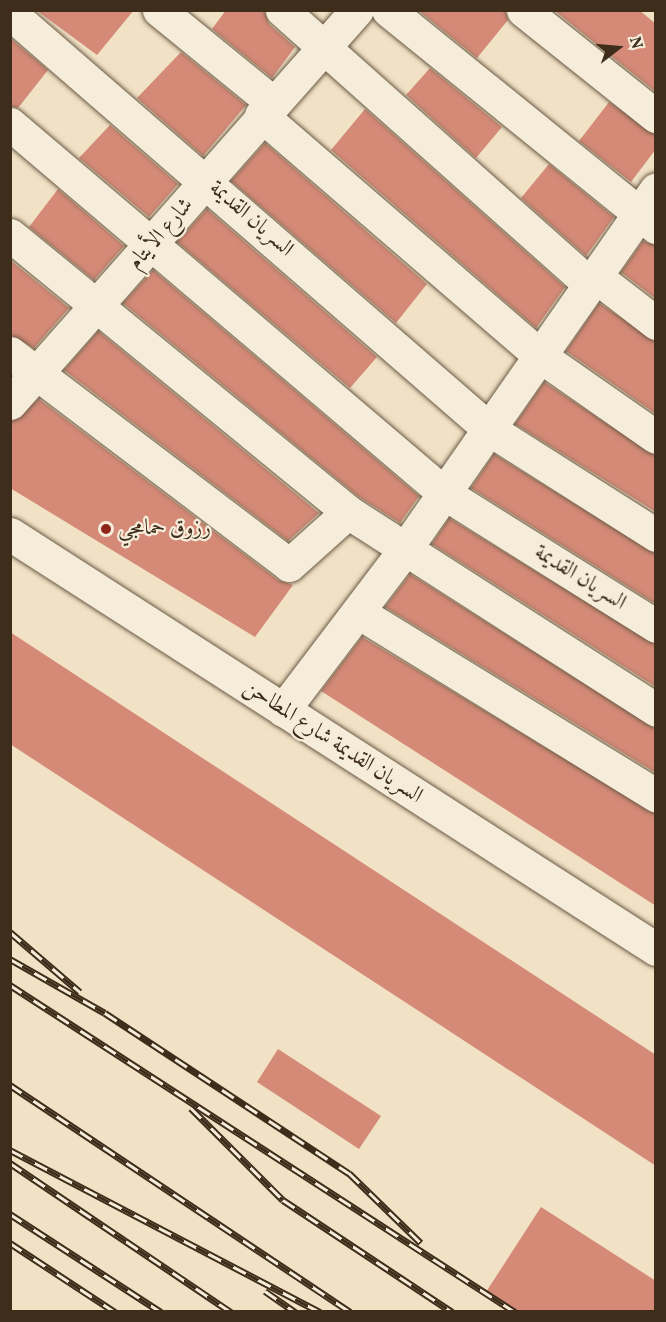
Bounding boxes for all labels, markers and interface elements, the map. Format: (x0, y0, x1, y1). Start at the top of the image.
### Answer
north arrow (588, 18, 648, 78)
text: N (623, 34, 647, 52)
street label: السريان القديمة (203, 175, 299, 263)
street label: شارع الأيتام (123, 193, 199, 275)
place label: رزوق حمامجي (118, 516, 211, 542)
marker: رزوق حمامجي (99, 522, 113, 536)
street label: السريان القديمة (529, 539, 631, 617)
street label: السريان القديمة شارع المطاحن (239, 674, 427, 810)

